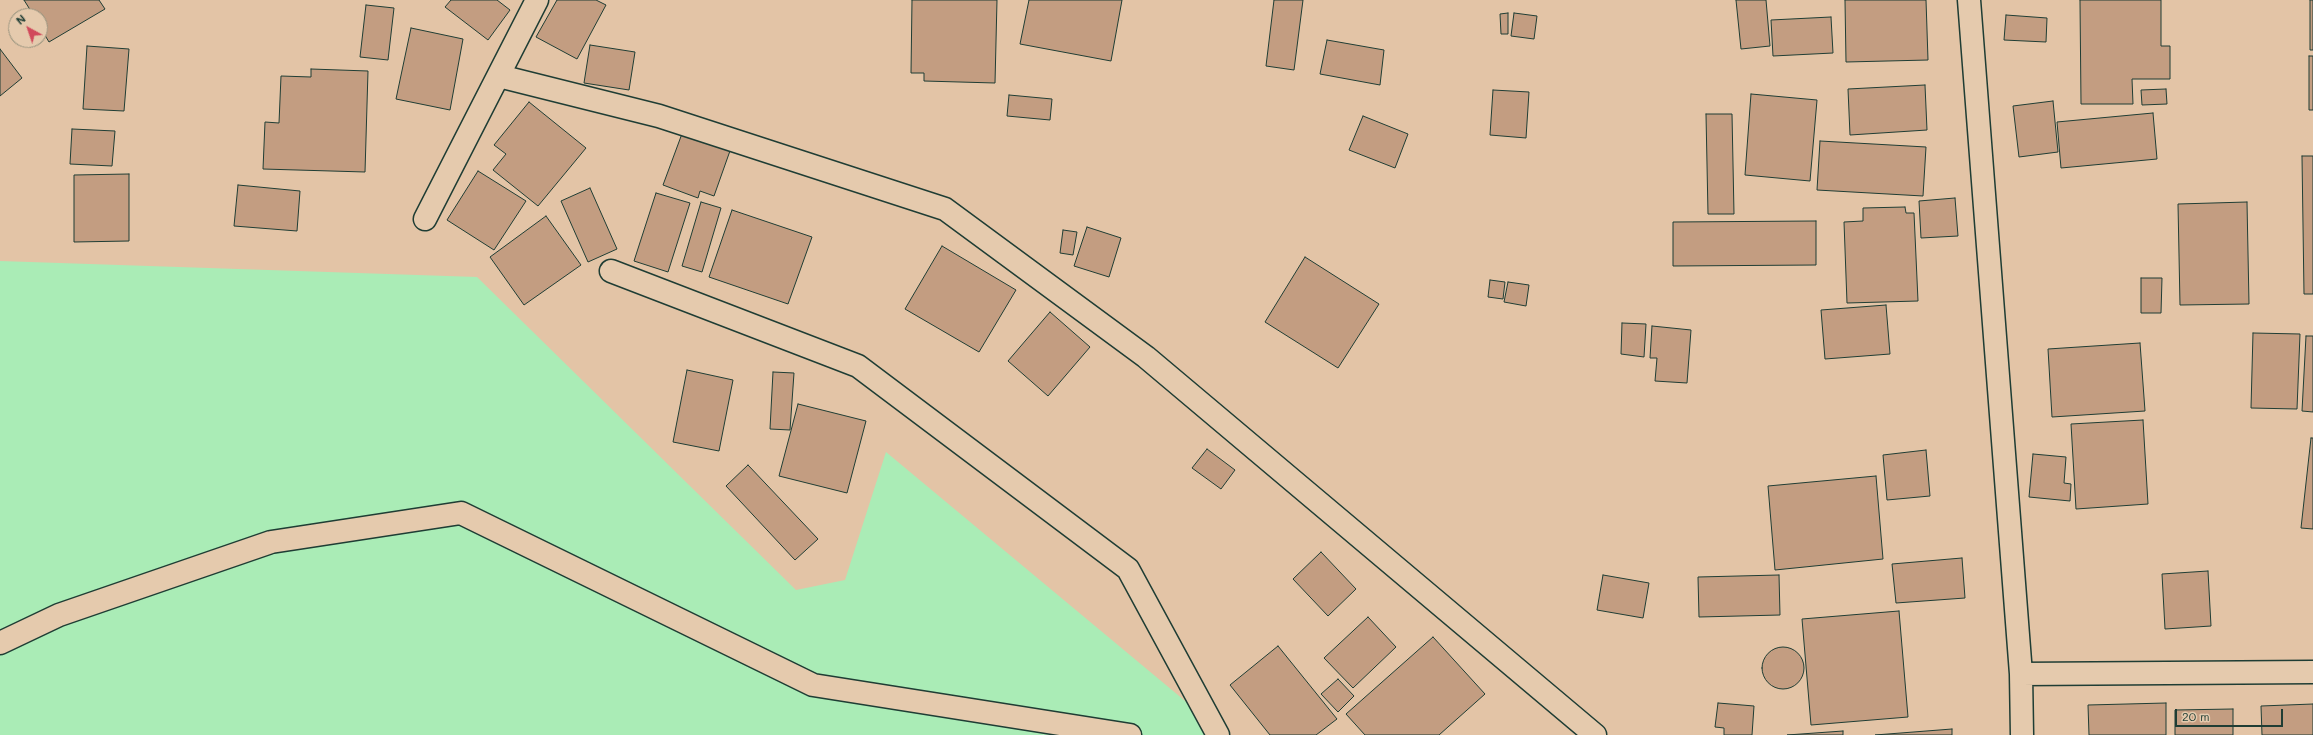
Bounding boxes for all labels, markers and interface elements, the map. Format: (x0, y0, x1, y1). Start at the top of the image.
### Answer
north arrow (8, 8, 48, 48)
text: N (13, 11, 29, 28)
scale bar (2177, 701, 2285, 727)
text: 20 m (2182, 708, 2210, 724)

